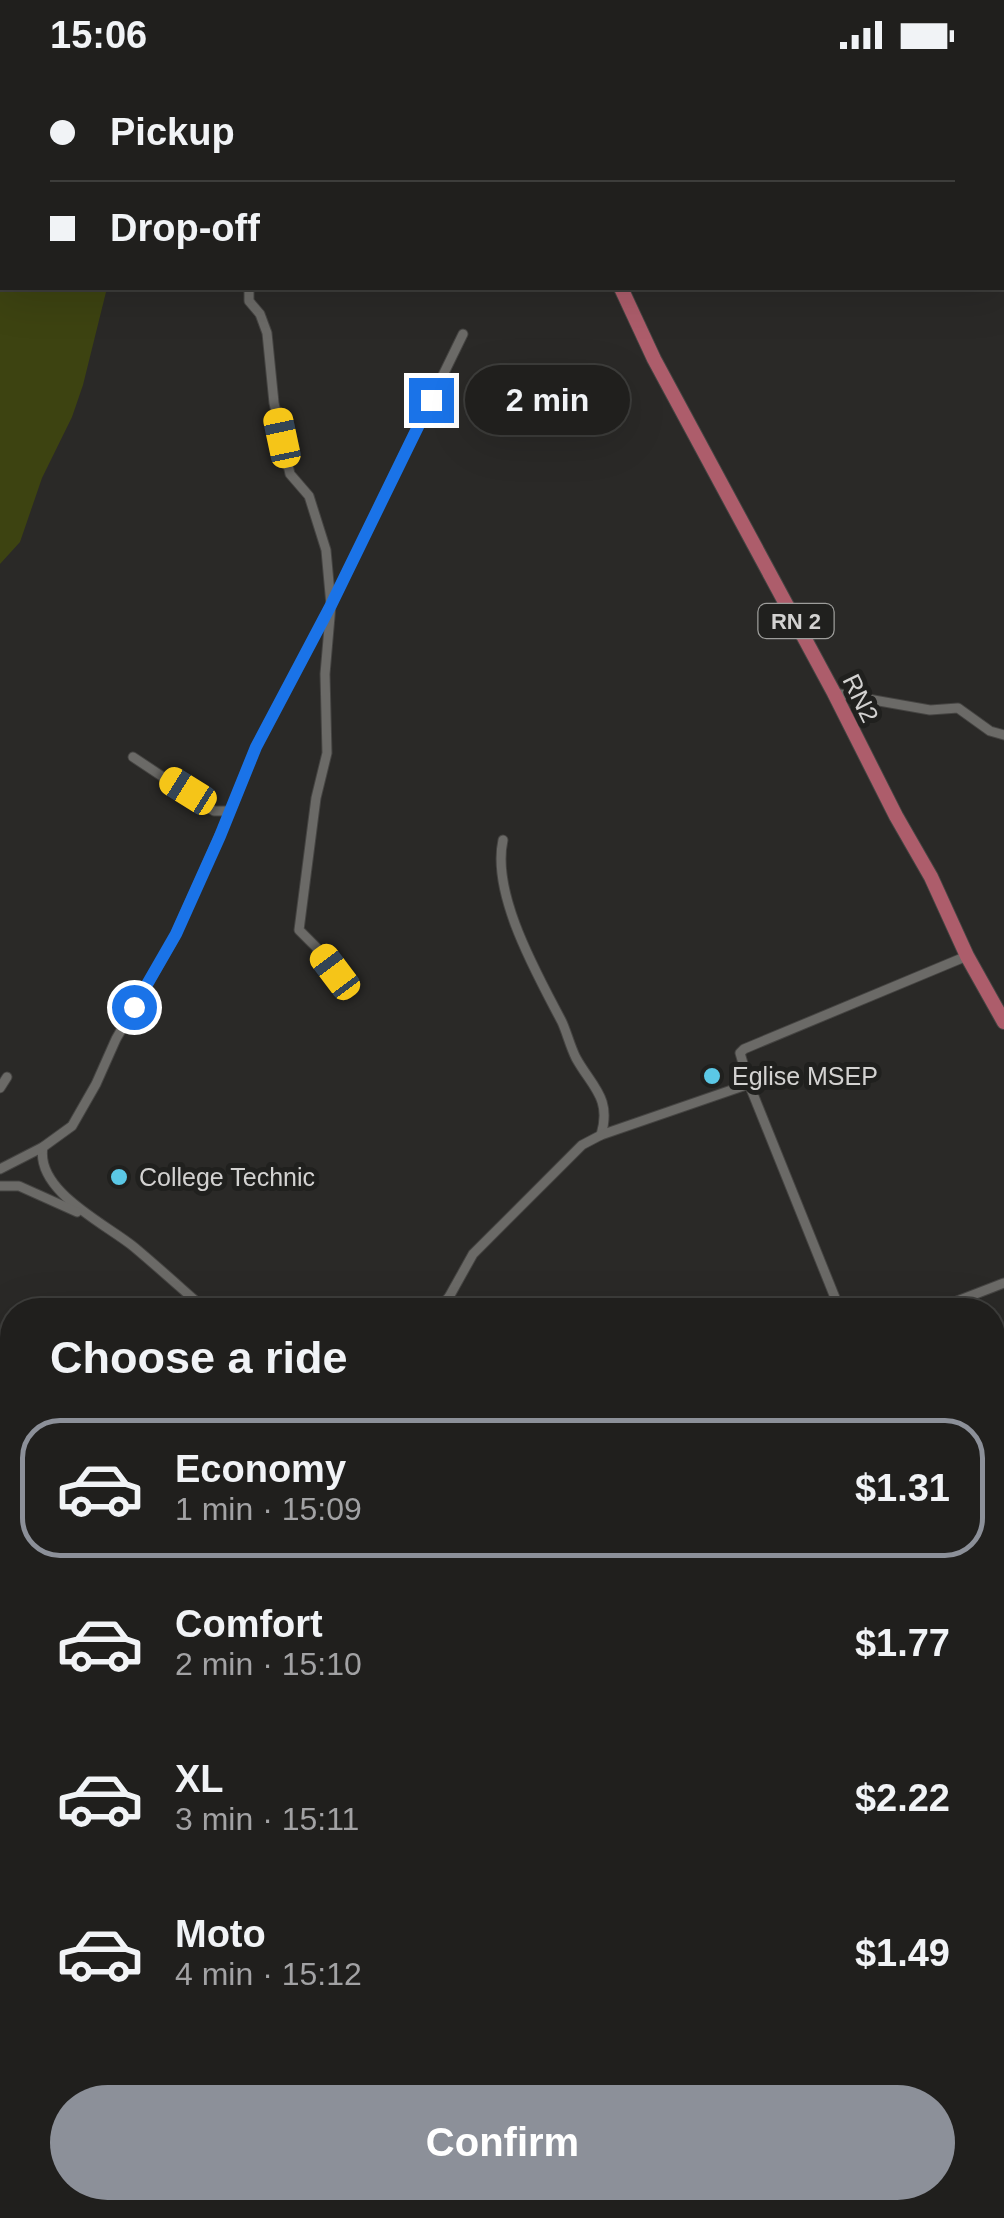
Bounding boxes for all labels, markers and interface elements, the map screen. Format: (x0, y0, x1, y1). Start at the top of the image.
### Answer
text: 15:06 (50, 14, 147, 56)
text: Pickup (110, 111, 235, 153)
text: Drop-off (110, 207, 260, 249)
callout: 2 min (466, 365, 631, 435)
route end (409, 378, 454, 423)
text: 2 min (506, 382, 589, 418)
car (261, 406, 303, 470)
road number: RN 2 (758, 604, 834, 638)
street label: RN2 (837, 669, 885, 727)
car (155, 762, 221, 820)
car (305, 939, 365, 1005)
route start (112, 985, 157, 1030)
place label: Eglise MSEP (732, 1062, 878, 1090)
marker: Eglise MSEP (701, 1065, 723, 1087)
place label: College Technic (139, 1163, 315, 1191)
marker: College Technic (108, 1166, 130, 1188)
text: Choose a ride (50, 1332, 348, 1383)
icon: car (55, 1443, 145, 1533)
text: Economy (175, 1448, 346, 1490)
text: $1.31 (855, 1467, 950, 1509)
text: 1 min · 15:09 (175, 1491, 362, 1527)
icon: car (55, 1598, 145, 1688)
text: Comfort (175, 1603, 323, 1645)
text: $1.77 (855, 1622, 950, 1664)
text: 2 min · 15:10 (175, 1646, 362, 1682)
icon: car (55, 1753, 145, 1843)
text: XL (175, 1758, 224, 1800)
text: $2.22 (855, 1777, 950, 1819)
text: 3 min · 15:11 (175, 1801, 359, 1837)
icon: car (55, 1908, 145, 1998)
text: Moto (175, 1913, 266, 1955)
text: $1.49 (855, 1932, 950, 1974)
text: 4 min · 15:12 (175, 1956, 362, 1992)
button: Confirm (50, 2085, 955, 2200)

